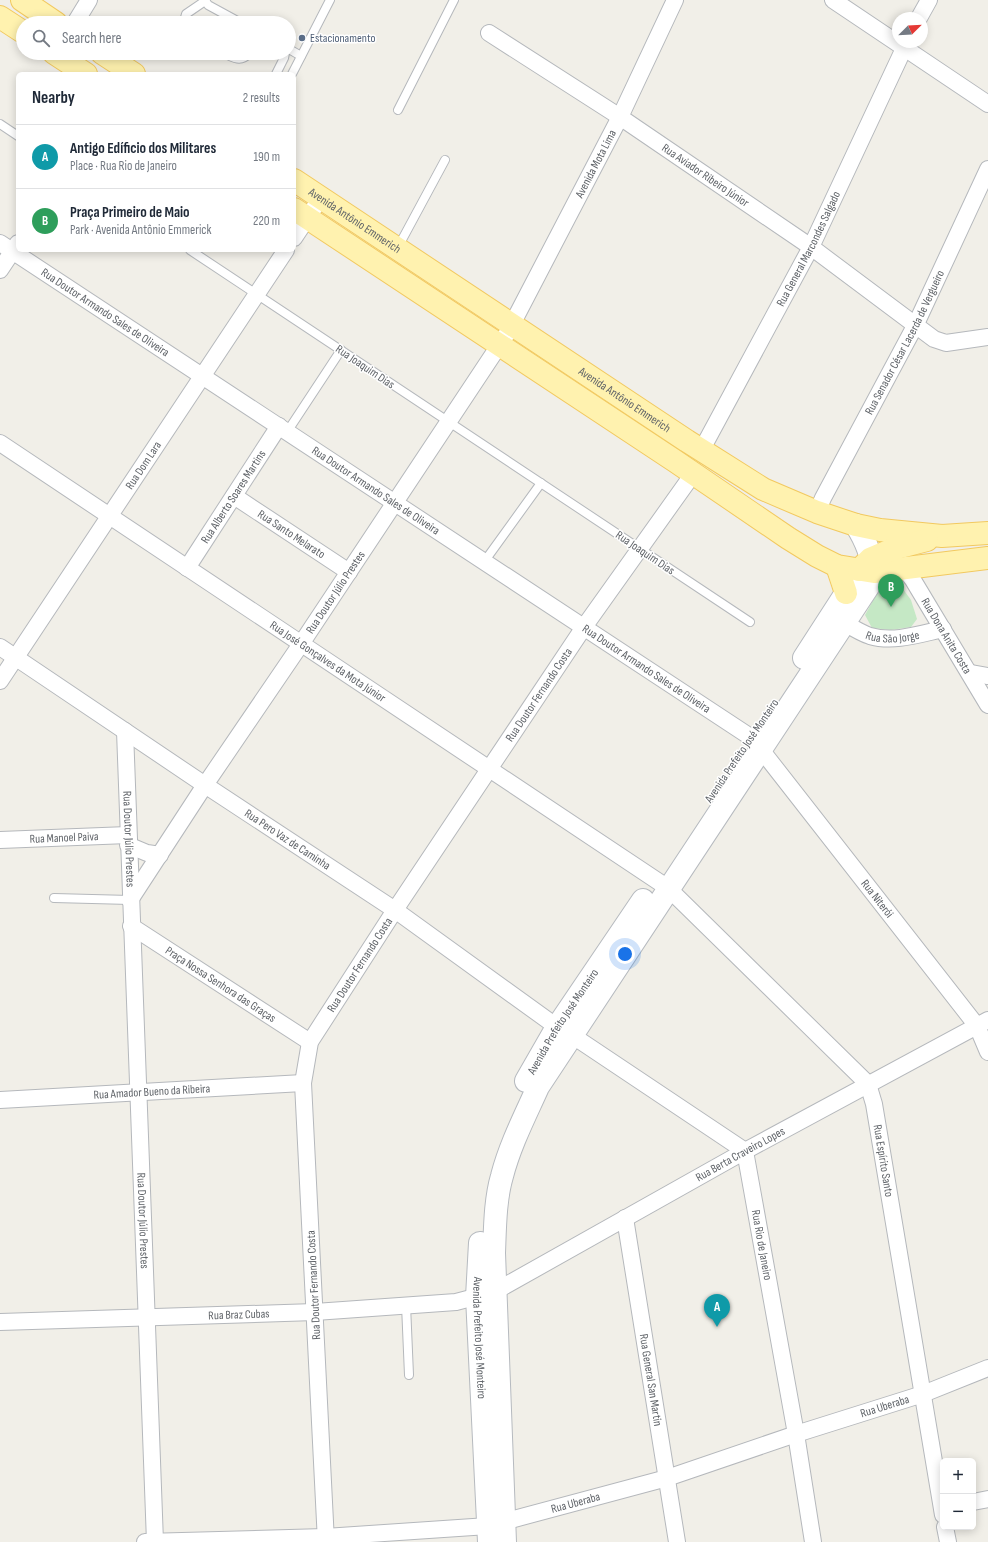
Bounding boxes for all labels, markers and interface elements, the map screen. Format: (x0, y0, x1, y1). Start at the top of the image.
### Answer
north arrow (892, 12, 928, 48)
search box (16, 16, 296, 60)
icon: search (30, 27, 52, 49)
text: Search here (62, 29, 122, 48)
place label: Estacionamento (310, 31, 376, 46)
marker: Estacionamento (297, 33, 307, 43)
text: Nearby (32, 88, 75, 108)
text: 2 results (243, 90, 280, 106)
street label: Avenida Mota Lima (571, 127, 620, 201)
text: Antigo Edíficio dos Militares (70, 139, 216, 158)
street label: Rua Aviador Ribeiro Júnior (659, 140, 752, 210)
text: A (42, 149, 48, 165)
text: 190 m (253, 149, 280, 165)
text: Place · Rua Rio de Janeiro (70, 158, 177, 174)
street label: Avenida Antônio Emmerich (305, 184, 404, 256)
street label: Rua General Marcondes Salgado (773, 189, 844, 309)
text: Praça Primeiro de Maio (70, 203, 190, 222)
text: B (42, 213, 48, 229)
text: 220 m (253, 213, 280, 229)
text: Park · Avenida Antônio Emmerick (70, 222, 212, 238)
street label: Rua Doutor Armando Sales de Oliveira (38, 265, 172, 360)
street label: Rua Senador César Lacerda de Vergueiro (861, 268, 948, 417)
street label: Rua Joaquim Dias (333, 342, 397, 392)
street label: Avenida Antônio Emmerich (575, 363, 674, 436)
street label: Rua Dom Lara (122, 438, 165, 492)
street label: Rua Doutor Armando Sales de Oliveira (309, 443, 443, 538)
street label: Rua Alberto Soares Martins (197, 447, 269, 546)
street label: Rua Santo Melarato (255, 506, 328, 562)
street label: Rua Joaquim Dias (613, 528, 677, 578)
street label: Rua Doutor Júlio Prestes (302, 548, 368, 637)
pin: B (878, 574, 904, 607)
street label: Rua Dona Anita Costa (918, 595, 975, 677)
street label: Rua José Gonçalves da Mota Júnior (267, 617, 389, 706)
street label: Rua Doutor Armando Sales de Oliveira (580, 621, 714, 716)
street label: Rua São Jorge (863, 627, 921, 646)
street label: Rua Doutor Fernando Costa (502, 645, 576, 745)
street label: Avenida Prefeito José Monteiro (701, 696, 782, 807)
street label: Rua Doutor Júlio Prestes (120, 791, 138, 887)
street label: Rua Pero Vaz de Caminha (242, 806, 334, 873)
street label: Rua Manoel Paiva (29, 829, 99, 846)
street label: Rua Niterói (858, 876, 897, 921)
street label: Rua Doutor Fernando Costa (324, 914, 396, 1015)
street label: Praça Nossa Senhora das Graças (163, 943, 279, 1025)
your location (615, 944, 635, 964)
street label: Avenida Prefeito José Monteiro (523, 966, 602, 1078)
street label: Rua Amador Bueno da Ribeira (93, 1081, 211, 1102)
street label: Rua Berta Craveiro Lopes (693, 1123, 787, 1185)
street label: Rua Espírito Santo (870, 1123, 897, 1198)
street label: Rua Doutor Júlio Prestes (134, 1172, 152, 1269)
street label: Rua Rio de Janeiro (748, 1209, 776, 1281)
street label: Rua Doutor Fernando Costa (304, 1230, 324, 1340)
street label: Avenida Prefeito José Monteiro (469, 1276, 489, 1399)
pin: A (704, 1294, 730, 1327)
street label: Rua Braz Cubas (208, 1306, 270, 1323)
street label: Rua General San Martin (636, 1333, 666, 1427)
street label: Rua Uberaba (858, 1391, 911, 1421)
map controls (940, 1458, 976, 1530)
button: + (940, 1458, 976, 1494)
street label: Rua Uberaba (549, 1489, 602, 1516)
button: − (940, 1494, 976, 1530)

